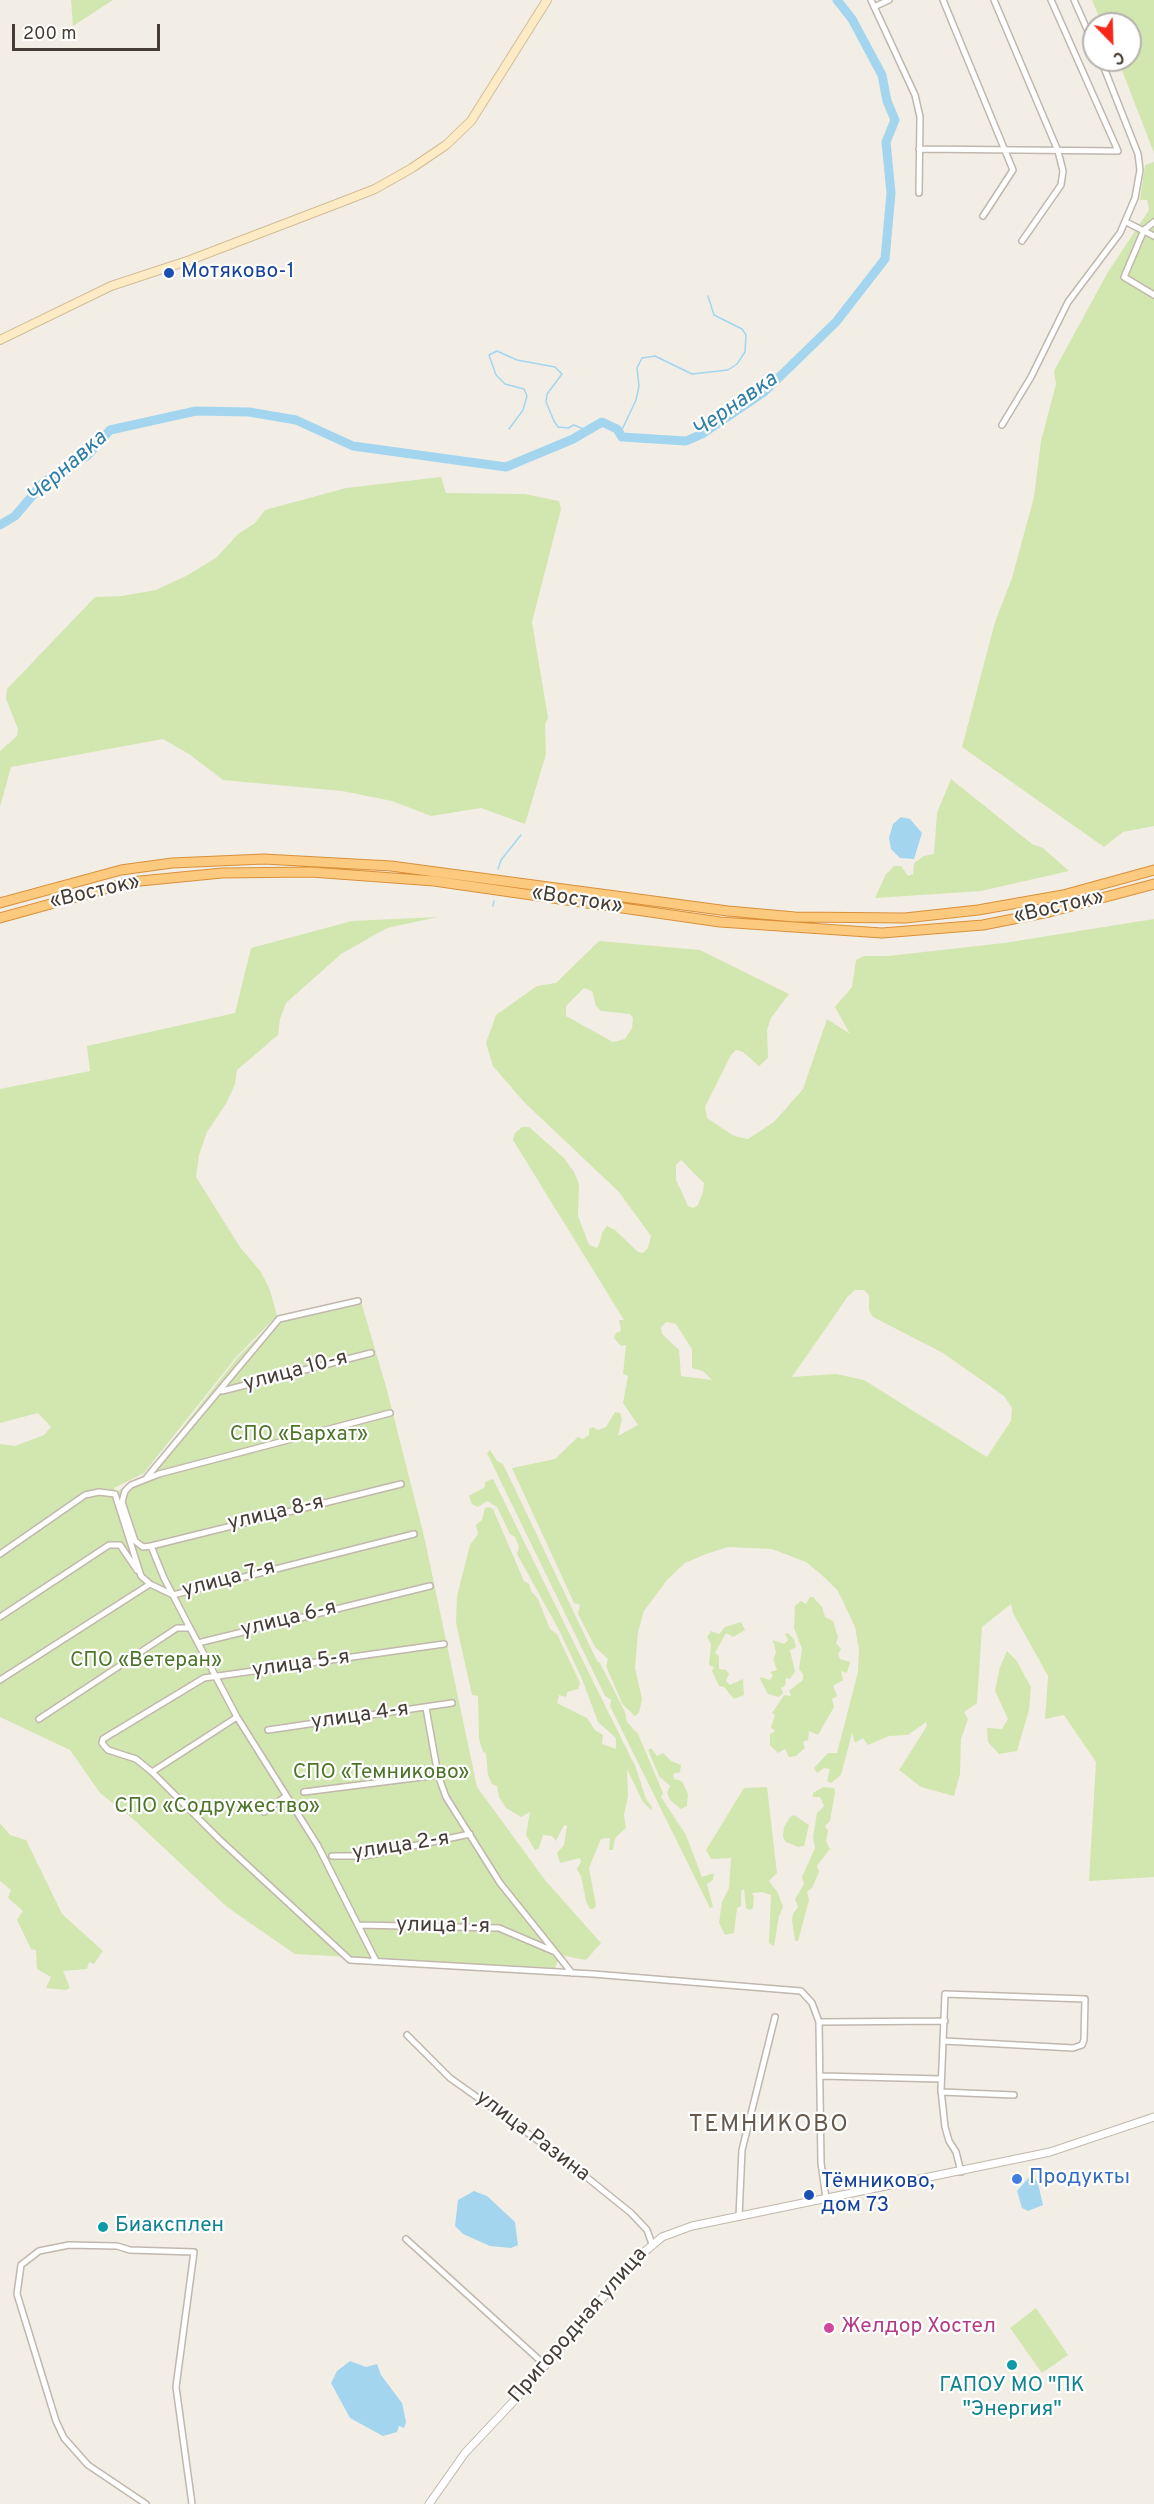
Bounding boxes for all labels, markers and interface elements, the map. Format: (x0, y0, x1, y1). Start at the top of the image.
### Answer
scale bar (15, 12, 164, 50)
north arrow (1082, 12, 1142, 72)
text: 200 m (23, 23, 76, 46)
text: С (1110, 46, 1127, 68)
place label: Мотяково-1 (181, 260, 294, 286)
marker: Мотяково-1 (162, 266, 176, 280)
water label: Чернавка (689, 367, 783, 445)
water label: Чернавка (23, 426, 113, 510)
street label: «Восток» (47, 870, 143, 916)
street label: «Восток» (530, 881, 624, 921)
street label: «Восток» (1011, 885, 1107, 931)
street label: улица 10-я (241, 1346, 351, 1398)
park label: СПО «Бархат» (230, 1423, 368, 1449)
street label: улица 8-я (225, 1491, 327, 1537)
street label: улица 7-я (180, 1556, 278, 1604)
street label: улица 6-я (239, 1596, 339, 1644)
street label: улица 5-я (251, 1646, 351, 1684)
park label: СПО «Ветеран» (70, 1649, 222, 1675)
street label: улица 4-я (310, 1698, 410, 1736)
park label: СПО «Темниково» (293, 1761, 469, 1787)
park label: СПО «Содружество» (114, 1795, 320, 1821)
street label: улица 2-я (351, 1827, 451, 1867)
street label: улица 1-я (396, 1914, 490, 1940)
street label: улица Разина (470, 2086, 594, 2188)
district label: ТЕМНИКОВО (689, 2112, 849, 2140)
place label: Продукты (1029, 2166, 1130, 2192)
place label: Тёмниково, дом 73 (821, 2170, 934, 2220)
marker: Продукты (1010, 2172, 1024, 2186)
marker: Тёмниково, дом 73 (802, 2188, 816, 2202)
place label: Биаксплен (115, 2214, 224, 2240)
marker: Биаксплен (96, 2220, 110, 2234)
street label: Пригородная улица (504, 2243, 654, 2409)
place label: Желдор Хостел (841, 2315, 996, 2341)
marker: Желдор Хостел (822, 2321, 836, 2335)
marker: ГАПОУ МО "ПК "Энергия" (1005, 2358, 1019, 2372)
place label: ГАПОУ МО "ПК "Энергия" (939, 2374, 1085, 2424)

